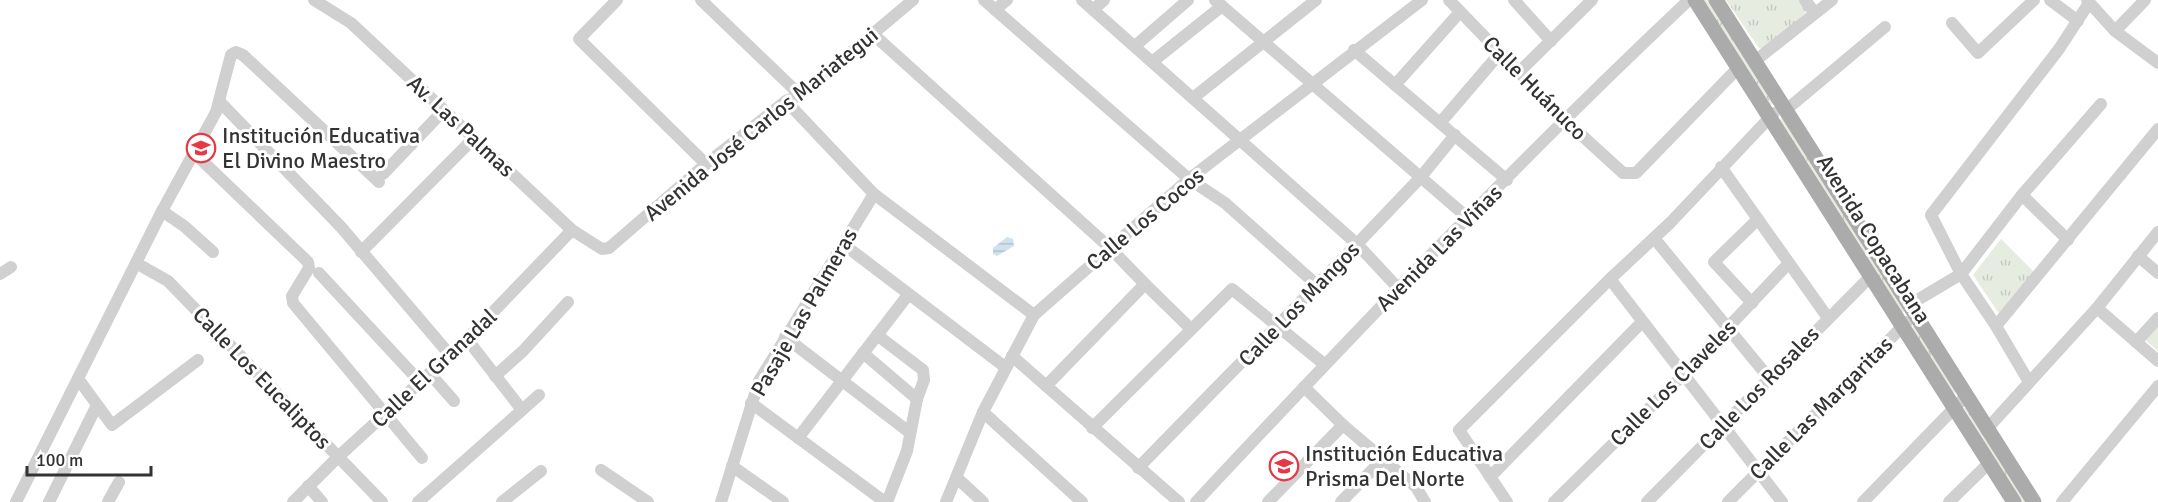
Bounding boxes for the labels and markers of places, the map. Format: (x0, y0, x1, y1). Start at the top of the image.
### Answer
place label: Institución Educativa El Divino Maestro (222, 122, 420, 174)
school or university icon: Institución Educativa El Divino Maestro (185, 132, 217, 164)
place label: Institución Educativa Prisma Del Norte (1305, 440, 1503, 492)
school or university icon: Institución Educativa Prisma Del Norte (1268, 450, 1300, 482)

